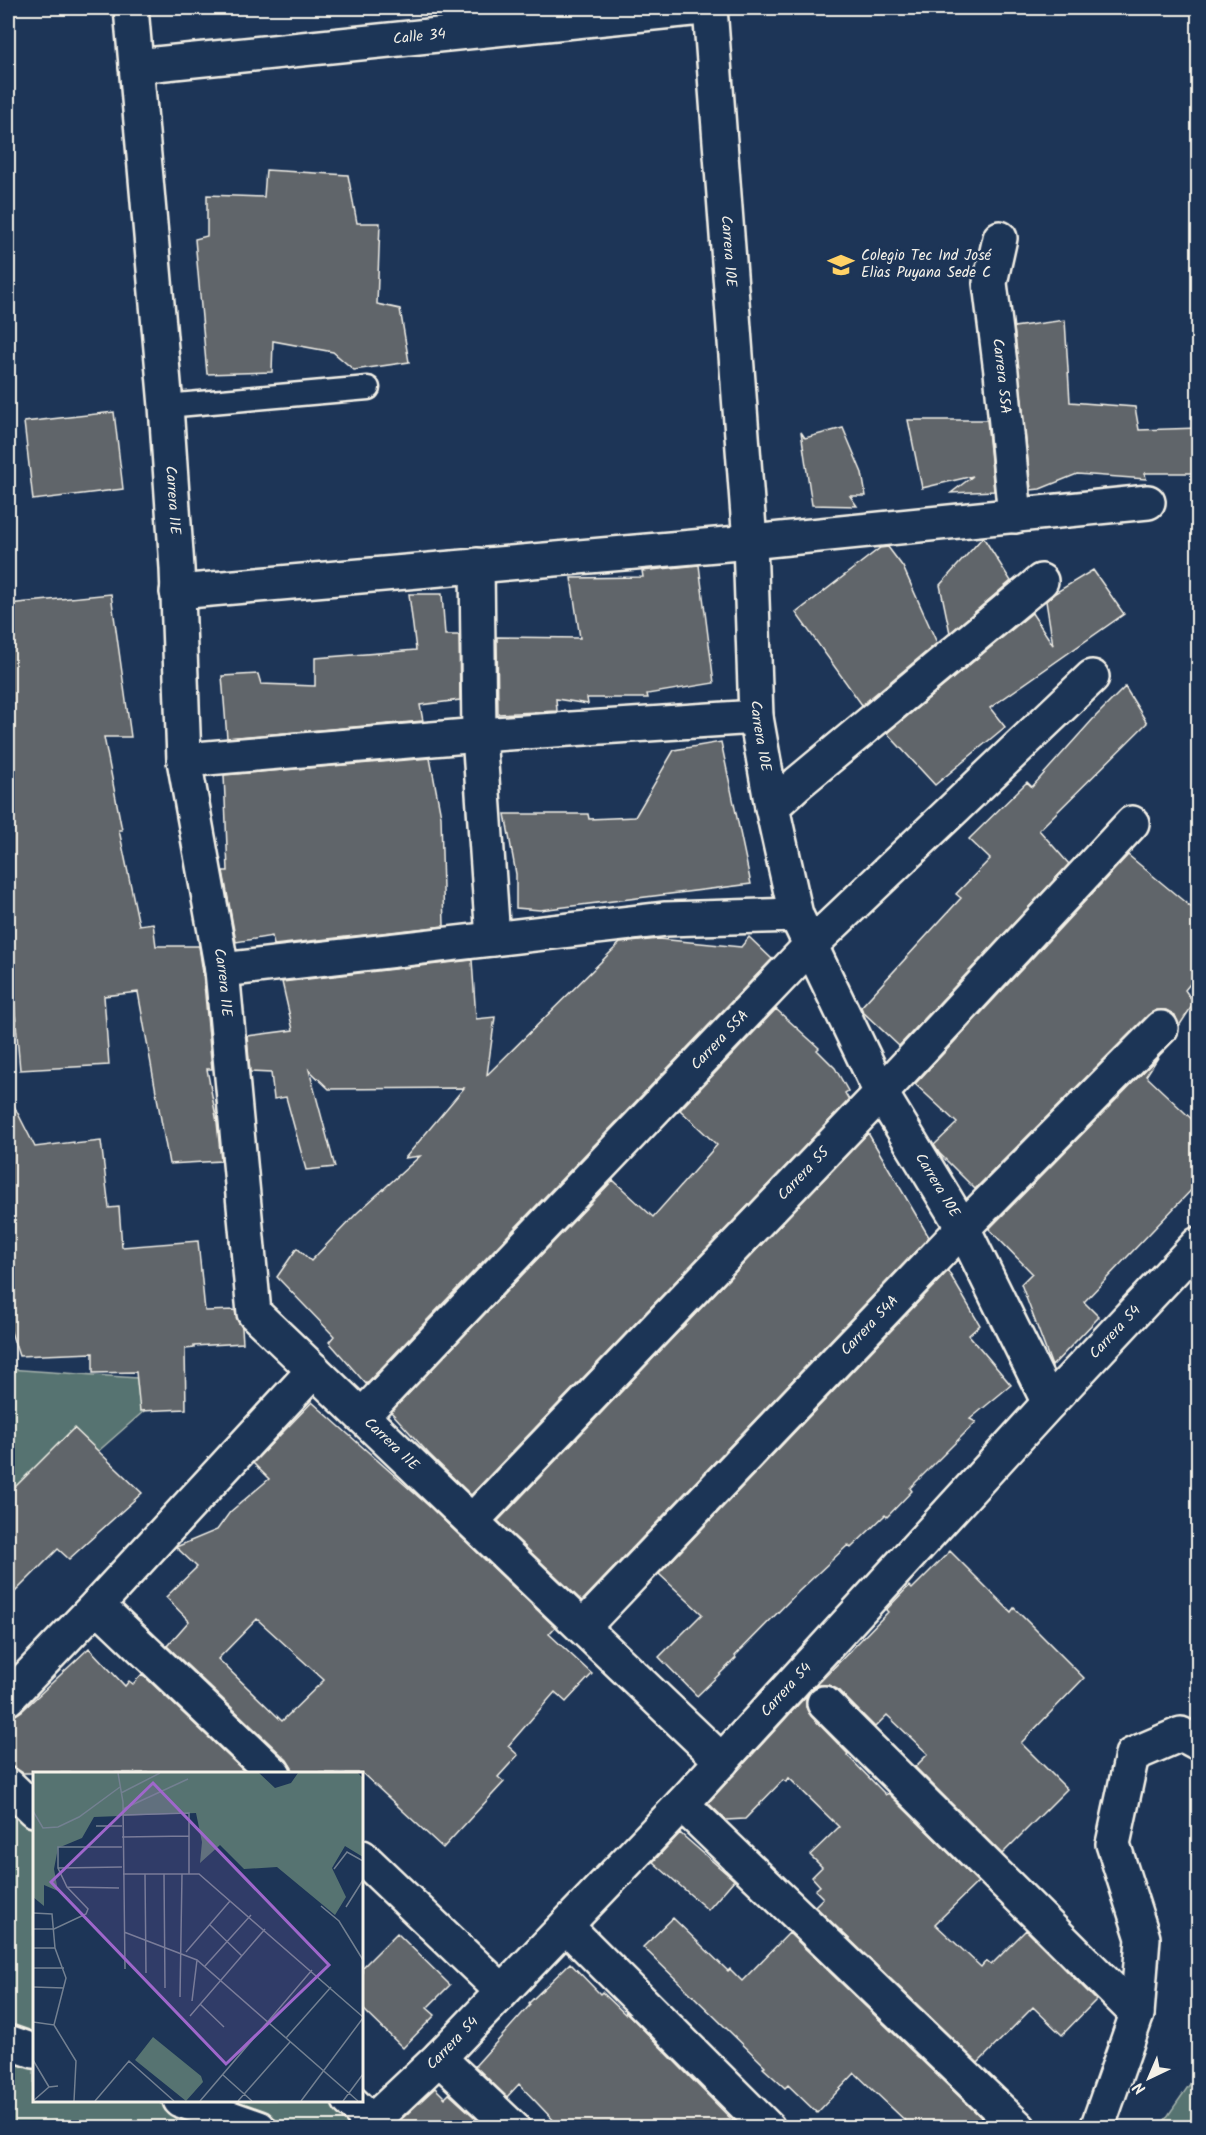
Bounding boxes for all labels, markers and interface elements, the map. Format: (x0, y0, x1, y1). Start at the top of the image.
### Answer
street label: Calle 34 (392, 22, 447, 52)
street label: Carrera 10E (714, 215, 743, 289)
place label: Colegio Tec Ind José Elias Puyana Sede C (861, 244, 993, 285)
school or university icon: Colegio Tec Ind José Elias Puyana Sede C (826, 250, 856, 280)
street label: Carrera 55A (985, 337, 1017, 415)
street label: Carrera 11E (158, 465, 187, 537)
street label: Carrera 10E (743, 700, 778, 775)
street label: Carrera 11E (206, 946, 238, 1019)
street label: Carrera 55A (685, 1005, 755, 1076)
street label: Carrera 55 (772, 1141, 836, 1206)
street label: Carrera 10E (908, 1148, 967, 1223)
street label: Carrera 54A (835, 1290, 905, 1362)
street label: Carrera 54 (1084, 1300, 1147, 1365)
street label: Carrera 11E (358, 1412, 425, 1478)
street label: Carrera 54 (755, 1657, 818, 1723)
inset map (33, 1772, 363, 2102)
street label: Carrera 54 (421, 2011, 485, 2076)
north arrow (1119, 2048, 1179, 2108)
text: N (1127, 2075, 1152, 2100)

